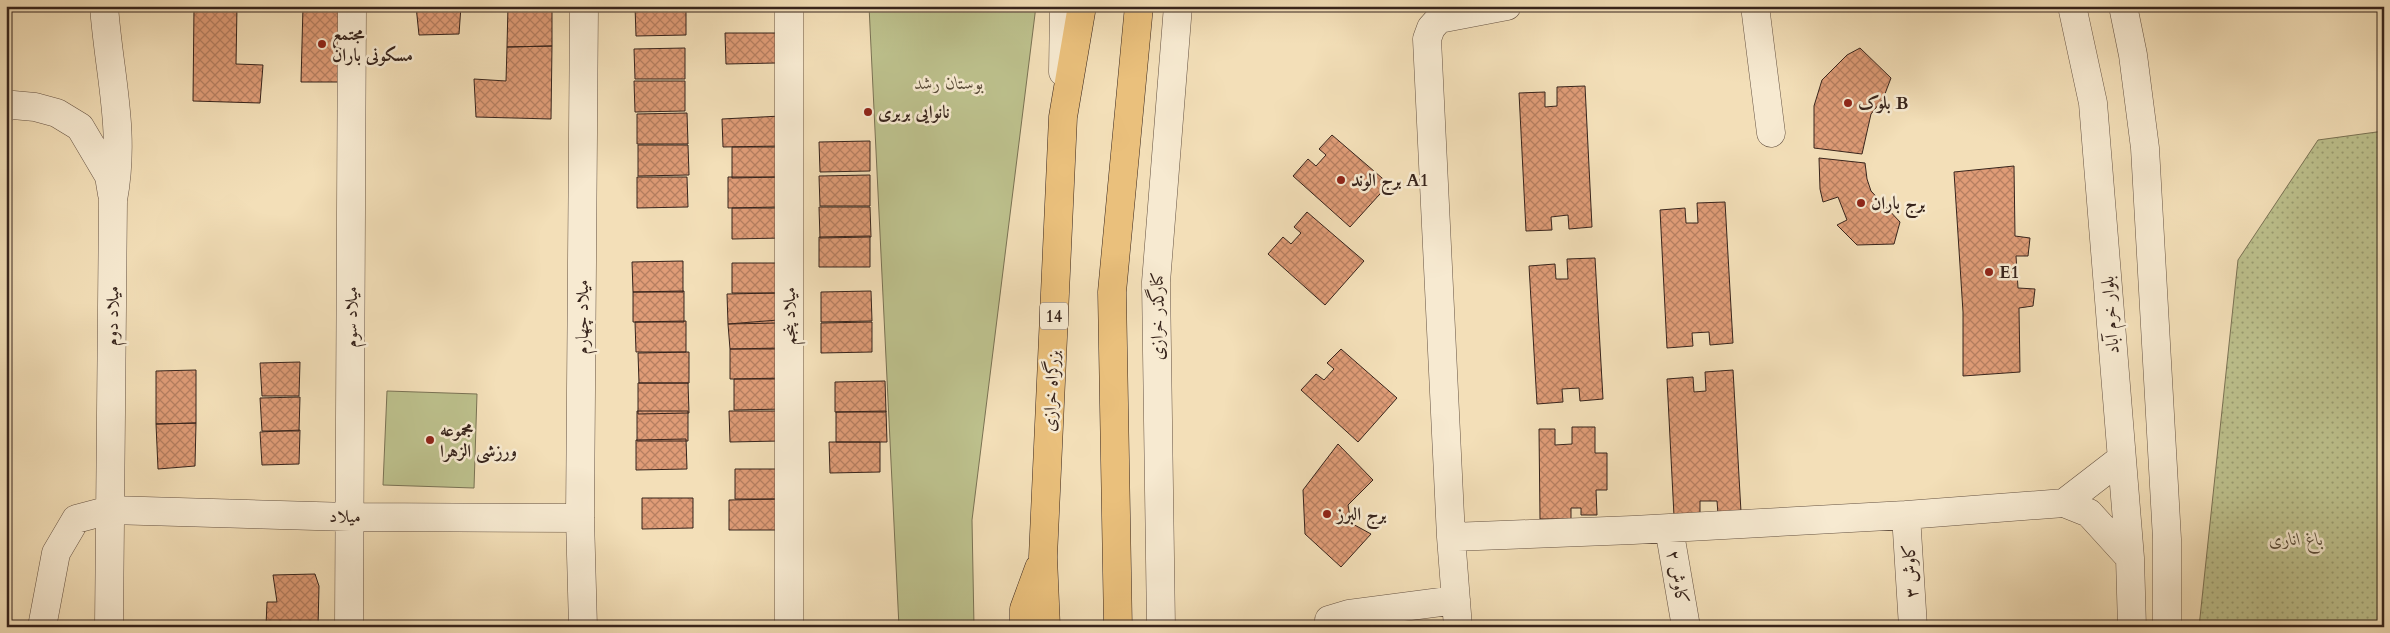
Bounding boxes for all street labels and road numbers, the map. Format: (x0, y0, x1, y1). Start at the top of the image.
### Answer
street label: کنارگذر خرازی (1144, 272, 1170, 360)
street label: بلوار خرم آباد (2095, 275, 2129, 355)
street label: میلاد چهارم (570, 279, 598, 355)
street label: میلاد دوم (99, 286, 129, 346)
street label: میلاد سوم (339, 286, 367, 348)
street label: میلاد پنجم (777, 287, 806, 345)
road number: 14 (1040, 302, 1068, 330)
street label: بزرگراه خرازی (1037, 350, 1066, 432)
street label: میلاد (329, 504, 361, 529)
street label: کاوش ۳ (1897, 543, 1924, 599)
street label: کاوش ۲ (1660, 548, 1695, 606)

